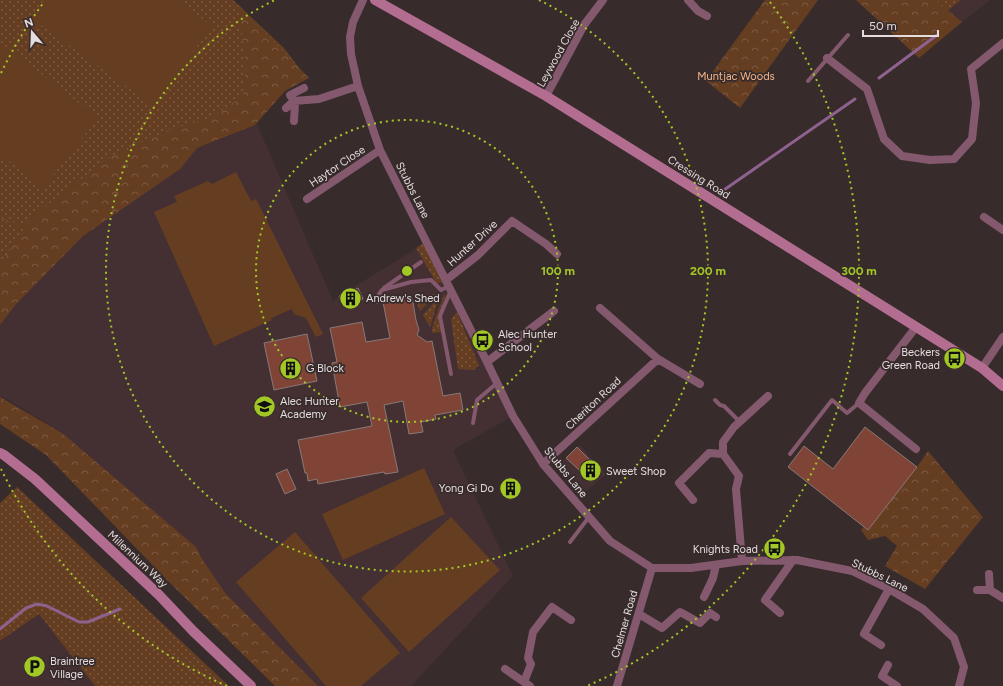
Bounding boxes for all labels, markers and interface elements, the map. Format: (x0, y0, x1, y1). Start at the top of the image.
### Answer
north arrow (12, 12, 52, 52)
scale bar (863, 12, 938, 38)
text: N (23, 15, 35, 31)
street label: Leywood Close (534, 17, 582, 89)
text: 50 m (869, 19, 897, 33)
park label: Muntjac Woods (697, 70, 775, 83)
street label: Haytor Close (307, 143, 368, 190)
street label: Cressing Road (665, 153, 732, 202)
street label: Stubbs Lane (393, 160, 432, 220)
street label: Hunter Drive (445, 218, 500, 269)
centre of rings (400, 264, 414, 278)
text: 100 m (541, 264, 575, 278)
text: 200 m (690, 264, 726, 278)
text: 300 m (841, 264, 877, 278)
building icon: Andrew's Shed (338, 285, 364, 311)
place label: Andrew's Shed (366, 292, 440, 305)
bus stop icon: Alec Hunter School (470, 327, 496, 353)
place label: Alec Hunter School (498, 328, 557, 354)
bus stop icon: Beckers Green Road (942, 345, 968, 371)
place label: Beckers Green Road (882, 346, 940, 372)
building icon: G Block (278, 355, 304, 381)
place label: G Block (306, 362, 345, 375)
street label: Cheriton Road (563, 374, 624, 432)
school or university icon: Alec Hunter Academy (252, 394, 278, 420)
place label: Alec Hunter Academy (280, 395, 339, 421)
street label: Stubbs Lane (541, 444, 590, 500)
building icon: Sweet Shop (578, 458, 604, 484)
place label: Sweet Shop (606, 465, 666, 478)
building icon: Yong Gi Do (497, 475, 523, 501)
place label: Yong Gi Do (439, 482, 494, 495)
street label: Millennium Way (105, 528, 170, 591)
bus stop icon: Knights Road (761, 536, 787, 562)
place label: Knights Road (693, 543, 758, 556)
street label: Stubbs Lane (849, 556, 910, 595)
street label: Chelmer Road (609, 589, 640, 659)
parking icon: Braintree Village (22, 654, 48, 680)
place label: Braintree Village (50, 655, 95, 681)

